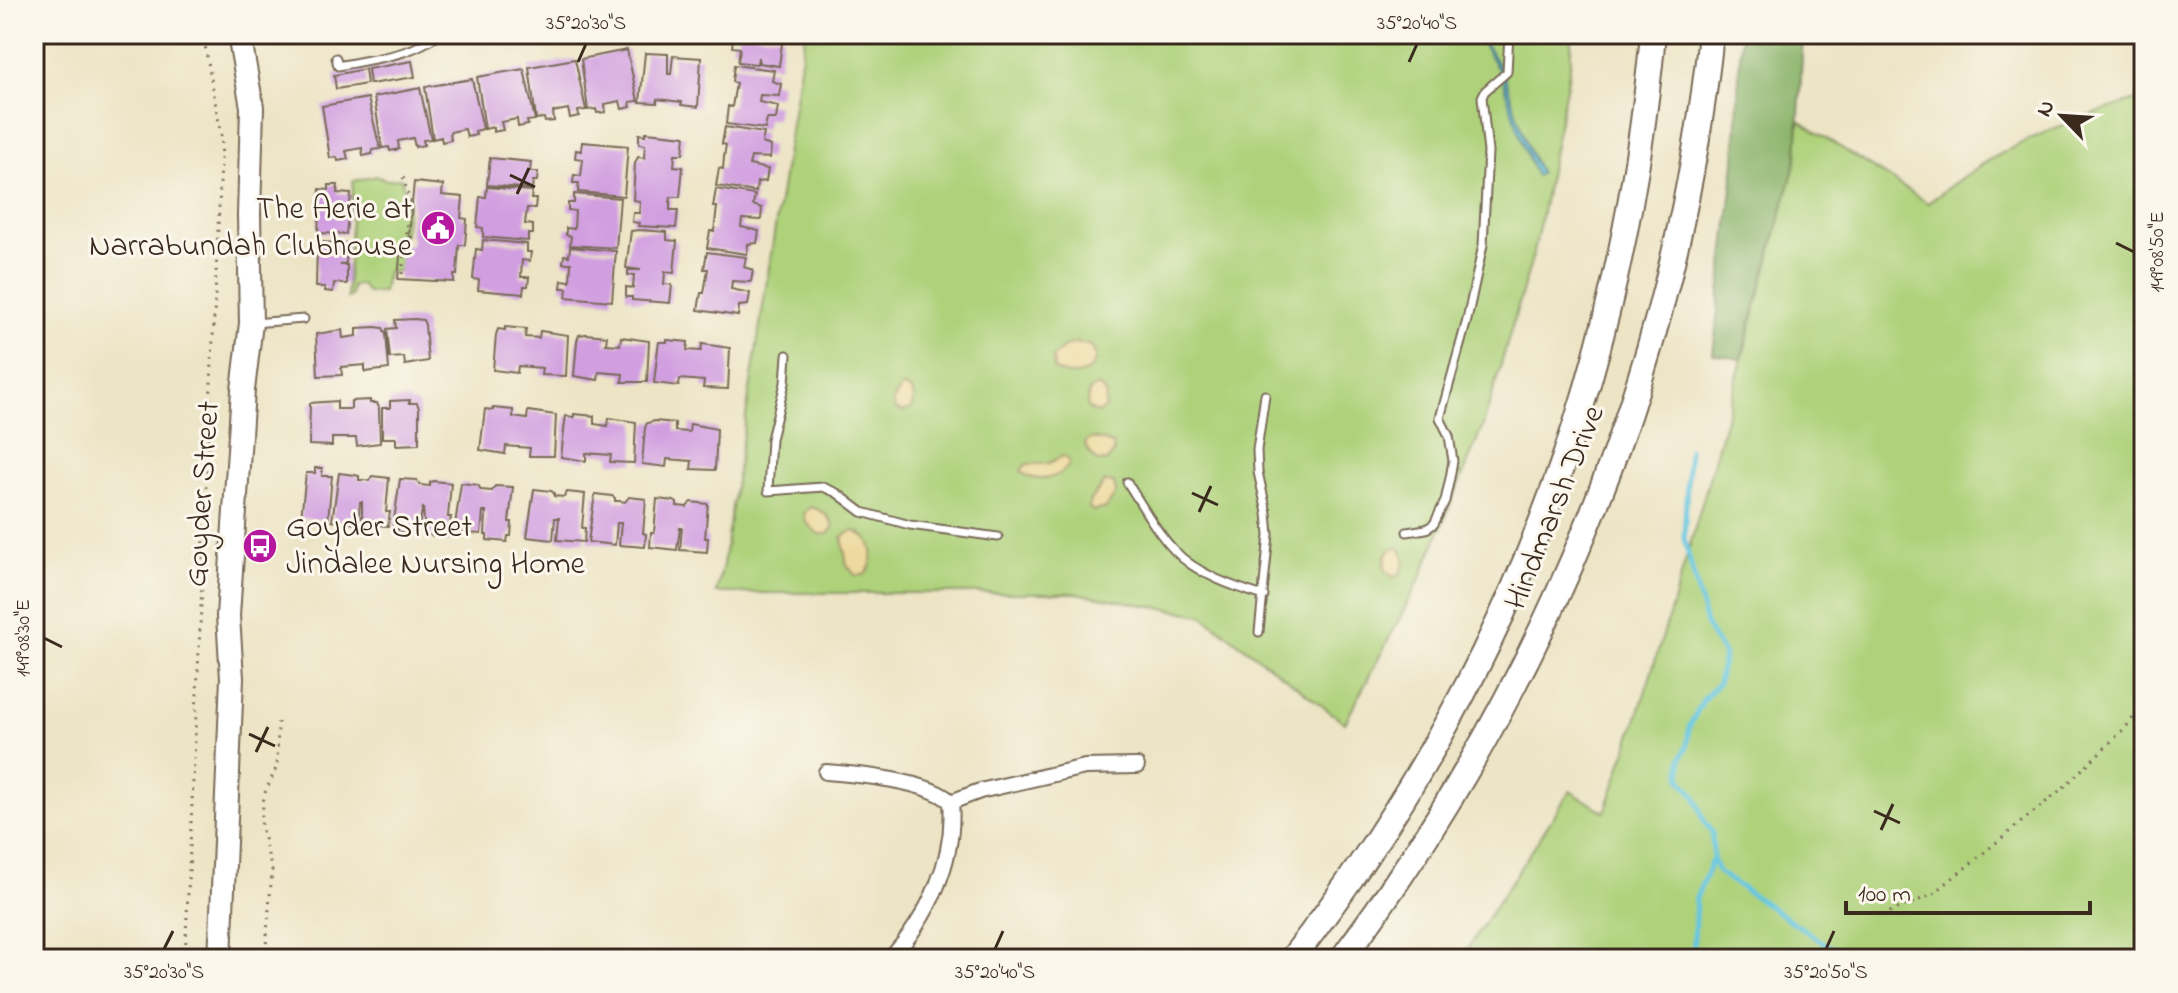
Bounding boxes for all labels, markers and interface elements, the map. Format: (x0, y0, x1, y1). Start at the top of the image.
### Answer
text: 35°20'30"S (546, 10, 626, 39)
text: 35°20'40"S (1377, 10, 1457, 39)
north arrow (2022, 76, 2102, 156)
text: N (2029, 95, 2064, 122)
place label: The Aerie at Narrabundah Clubhouse (89, 187, 413, 271)
public building icon: The Aerie at Narrabundah Clubhouse (419, 209, 457, 247)
text: 149°08'50"E (2144, 211, 2173, 293)
street label: Hindmarsh Drive (1494, 398, 1619, 617)
street label: Goyder Street (174, 399, 234, 589)
place label: Goyder Street Jindalee Nursing Home (286, 505, 585, 589)
bus stop icon: Goyder Street Jindalee Nursing Home (241, 527, 279, 565)
text: 149°08'30"E (10, 599, 39, 677)
scale bar (1846, 865, 2090, 915)
text: 100 m (1858, 878, 1911, 913)
text: 35°20'30"S (124, 959, 204, 988)
text: 35°20'40"S (955, 959, 1035, 988)
text: 35°20'50"S (1784, 959, 1868, 988)

